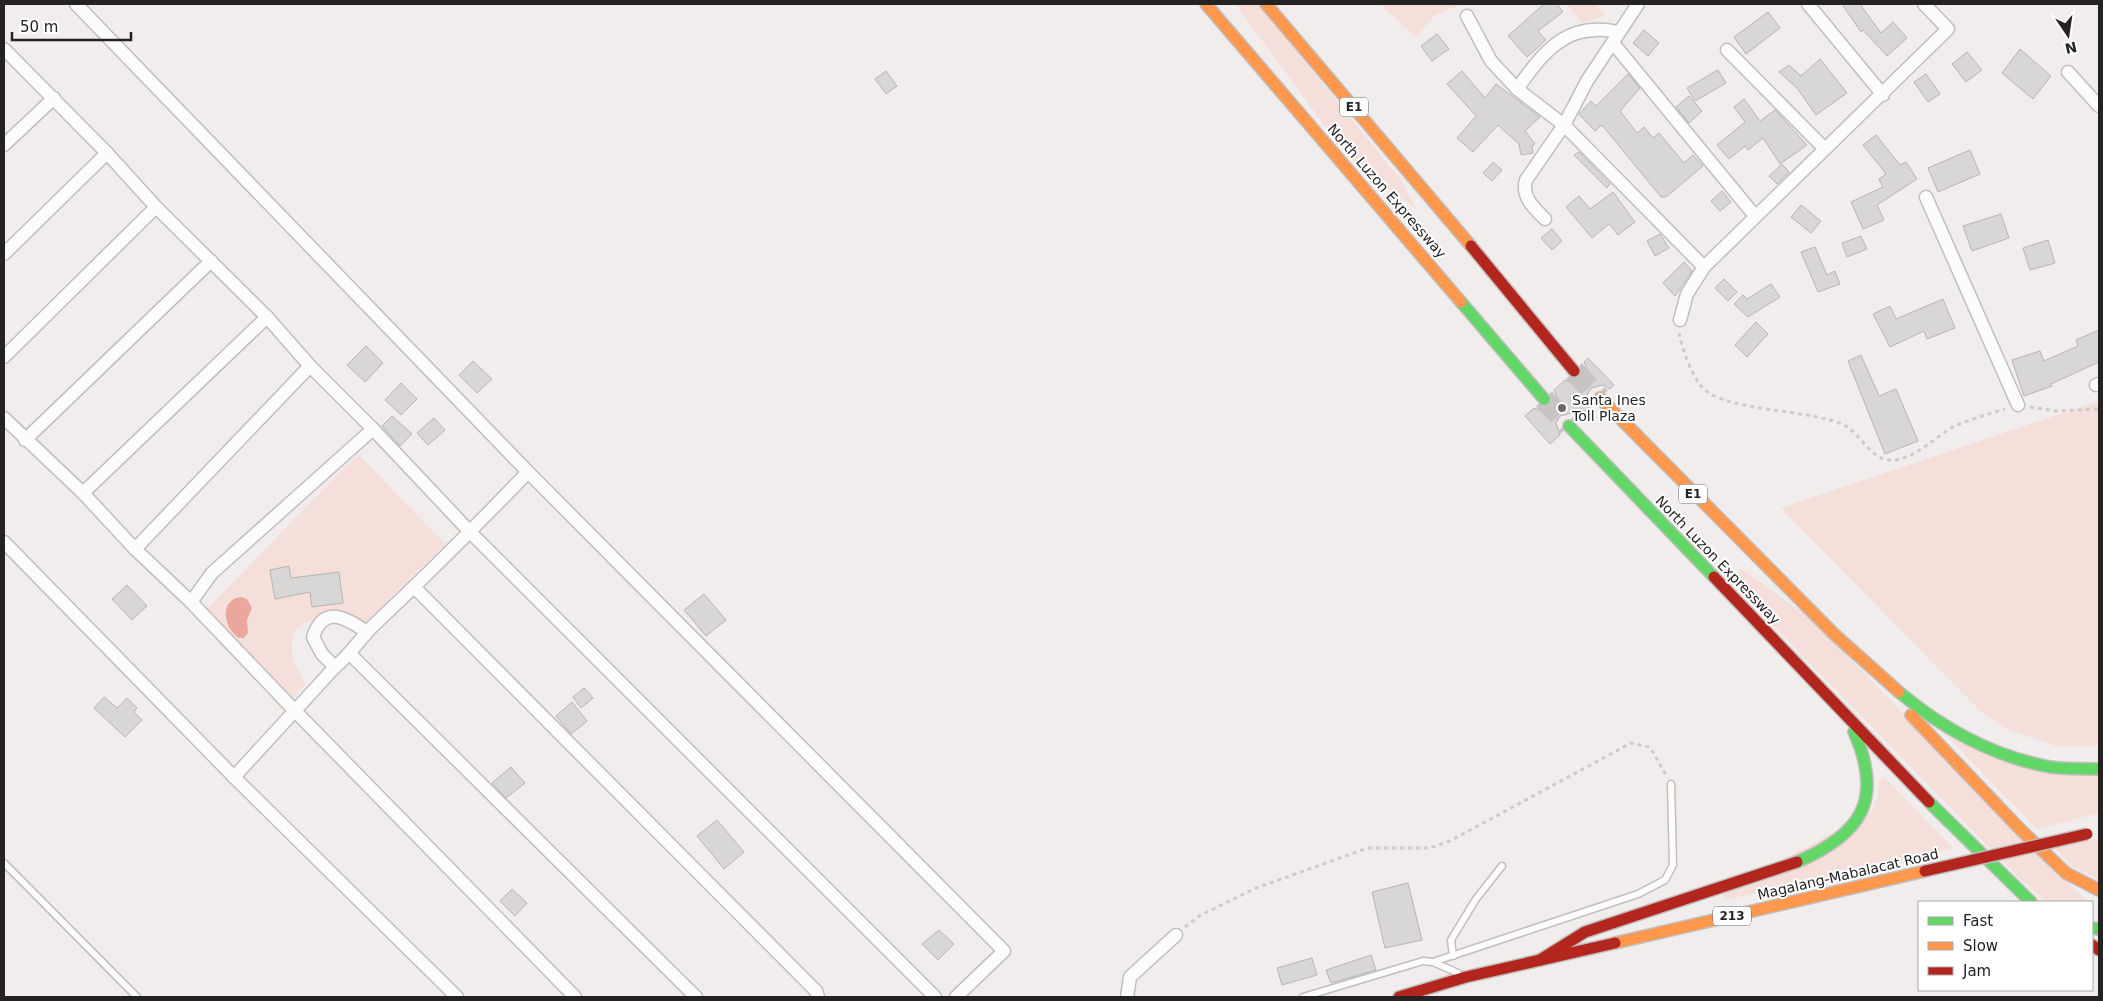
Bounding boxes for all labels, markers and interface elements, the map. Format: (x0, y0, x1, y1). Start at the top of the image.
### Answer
scale bar (12, 10, 131, 42)
north arrow (2043, 10, 2093, 60)
text: 50 m (20, 18, 58, 36)
text: N (2063, 39, 2078, 57)
road number: E1 (1340, 98, 1368, 116)
street label: North Luzon Expressway (1324, 121, 1450, 261)
place label: Santa Ines Toll Plaza (1571, 392, 1646, 424)
marker: Santa Ines Toll Plaza (1556, 402, 1568, 414)
road number: E1 (1679, 484, 1707, 504)
street label: North Luzon Expressway (1652, 492, 1784, 628)
street label: Magalang-Mabalacat Road (1756, 845, 1940, 903)
legend (1918, 901, 2093, 991)
road number: 213 (1713, 906, 1751, 926)
text: Fast (1963, 912, 1993, 930)
text: Slow (1963, 937, 1998, 955)
text: Jam (1962, 962, 1991, 980)

